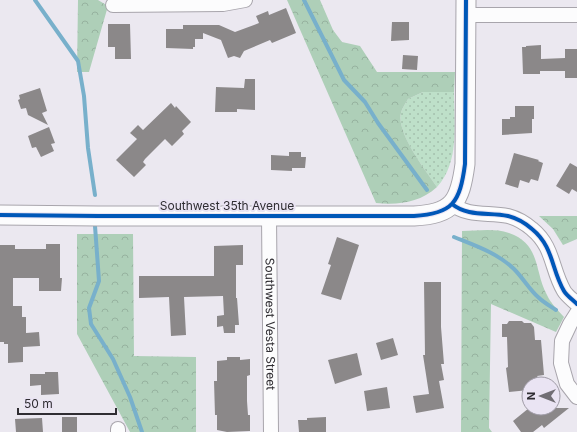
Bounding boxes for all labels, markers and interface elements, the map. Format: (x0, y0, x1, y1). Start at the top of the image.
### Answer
street label: Southwest 35th Avenue (160, 198, 294, 213)
street label: Southwest Vesta Street (262, 258, 279, 390)
north arrow (521, 376, 561, 416)
scale bar (18, 390, 116, 416)
text: N (524, 392, 538, 400)
text: 50 m (24, 396, 53, 411)

